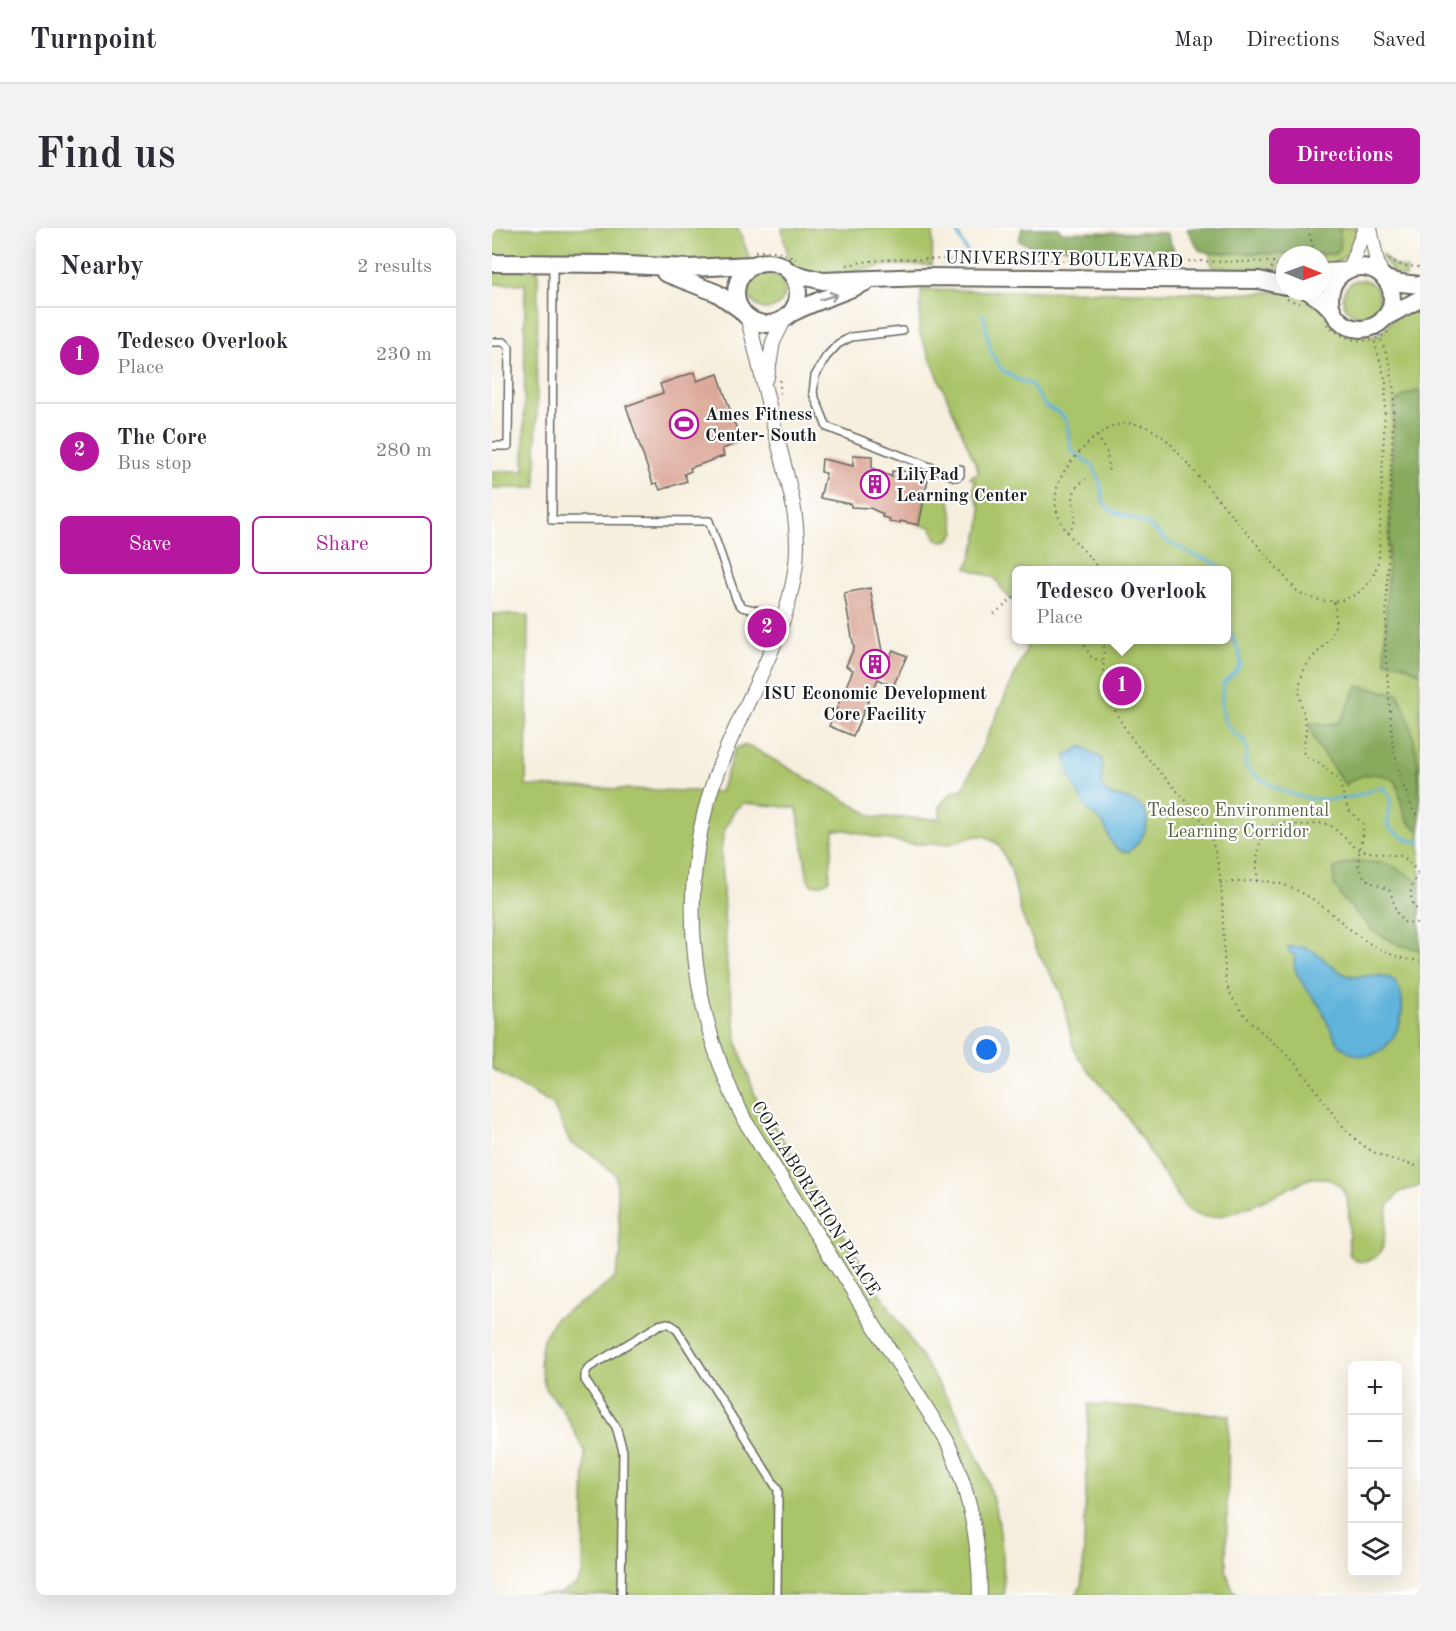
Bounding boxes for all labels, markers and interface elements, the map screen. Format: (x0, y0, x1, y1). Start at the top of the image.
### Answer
text: Turnpoint (30, 27, 157, 55)
text: Map (1174, 30, 1213, 51)
text: Directions (1246, 30, 1340, 51)
text: Saved (1373, 30, 1426, 51)
button: Directions (1269, 128, 1420, 184)
text: Find us (36, 135, 175, 177)
north arrow (1276, 246, 1330, 300)
street label: UNIVERSITY BOULEVARD (945, 249, 1183, 271)
text: Nearby (60, 254, 144, 280)
text: 2 results (357, 257, 432, 277)
one-way arrow (819, 291, 838, 302)
text: Tedesco Overlook (117, 331, 288, 353)
text: 1 (74, 345, 85, 365)
text: 230 m (376, 345, 432, 365)
text: Place (117, 358, 164, 378)
place label: Ames Fitness Center- South (705, 406, 817, 445)
sports icon: Ames Fitness Center- South (668, 408, 700, 440)
text: The Core (117, 427, 207, 449)
text: 2 (74, 441, 85, 461)
text: 280 m (376, 441, 432, 461)
text: Bus stop (117, 454, 192, 474)
place label: LilyPad Learning Center (896, 466, 1027, 505)
building icon: LilyPad Learning Center (859, 468, 891, 500)
button: Save (60, 516, 240, 574)
button: Share (252, 516, 432, 574)
popup (1012, 566, 1231, 644)
text: Tedesco Overlook (1036, 581, 1207, 603)
pin: 2 (748, 606, 786, 650)
text: Place (1036, 608, 1083, 628)
building icon: ISU Economic Development Core Facility (859, 648, 891, 680)
pin: 1 (1102, 664, 1142, 708)
place label: ISU Economic Development Core Facility (763, 685, 987, 724)
park label: Tedesco Environmental Learning Corridor (1147, 802, 1329, 841)
your location (972, 1035, 1001, 1064)
street label: COLLABORATION PLACE (748, 1098, 883, 1299)
map controls (1348, 1361, 1402, 1577)
button: + (1348, 1361, 1402, 1415)
button: − (1348, 1415, 1402, 1469)
button: locate (1348, 1469, 1402, 1523)
button: layers (1348, 1523, 1402, 1577)

